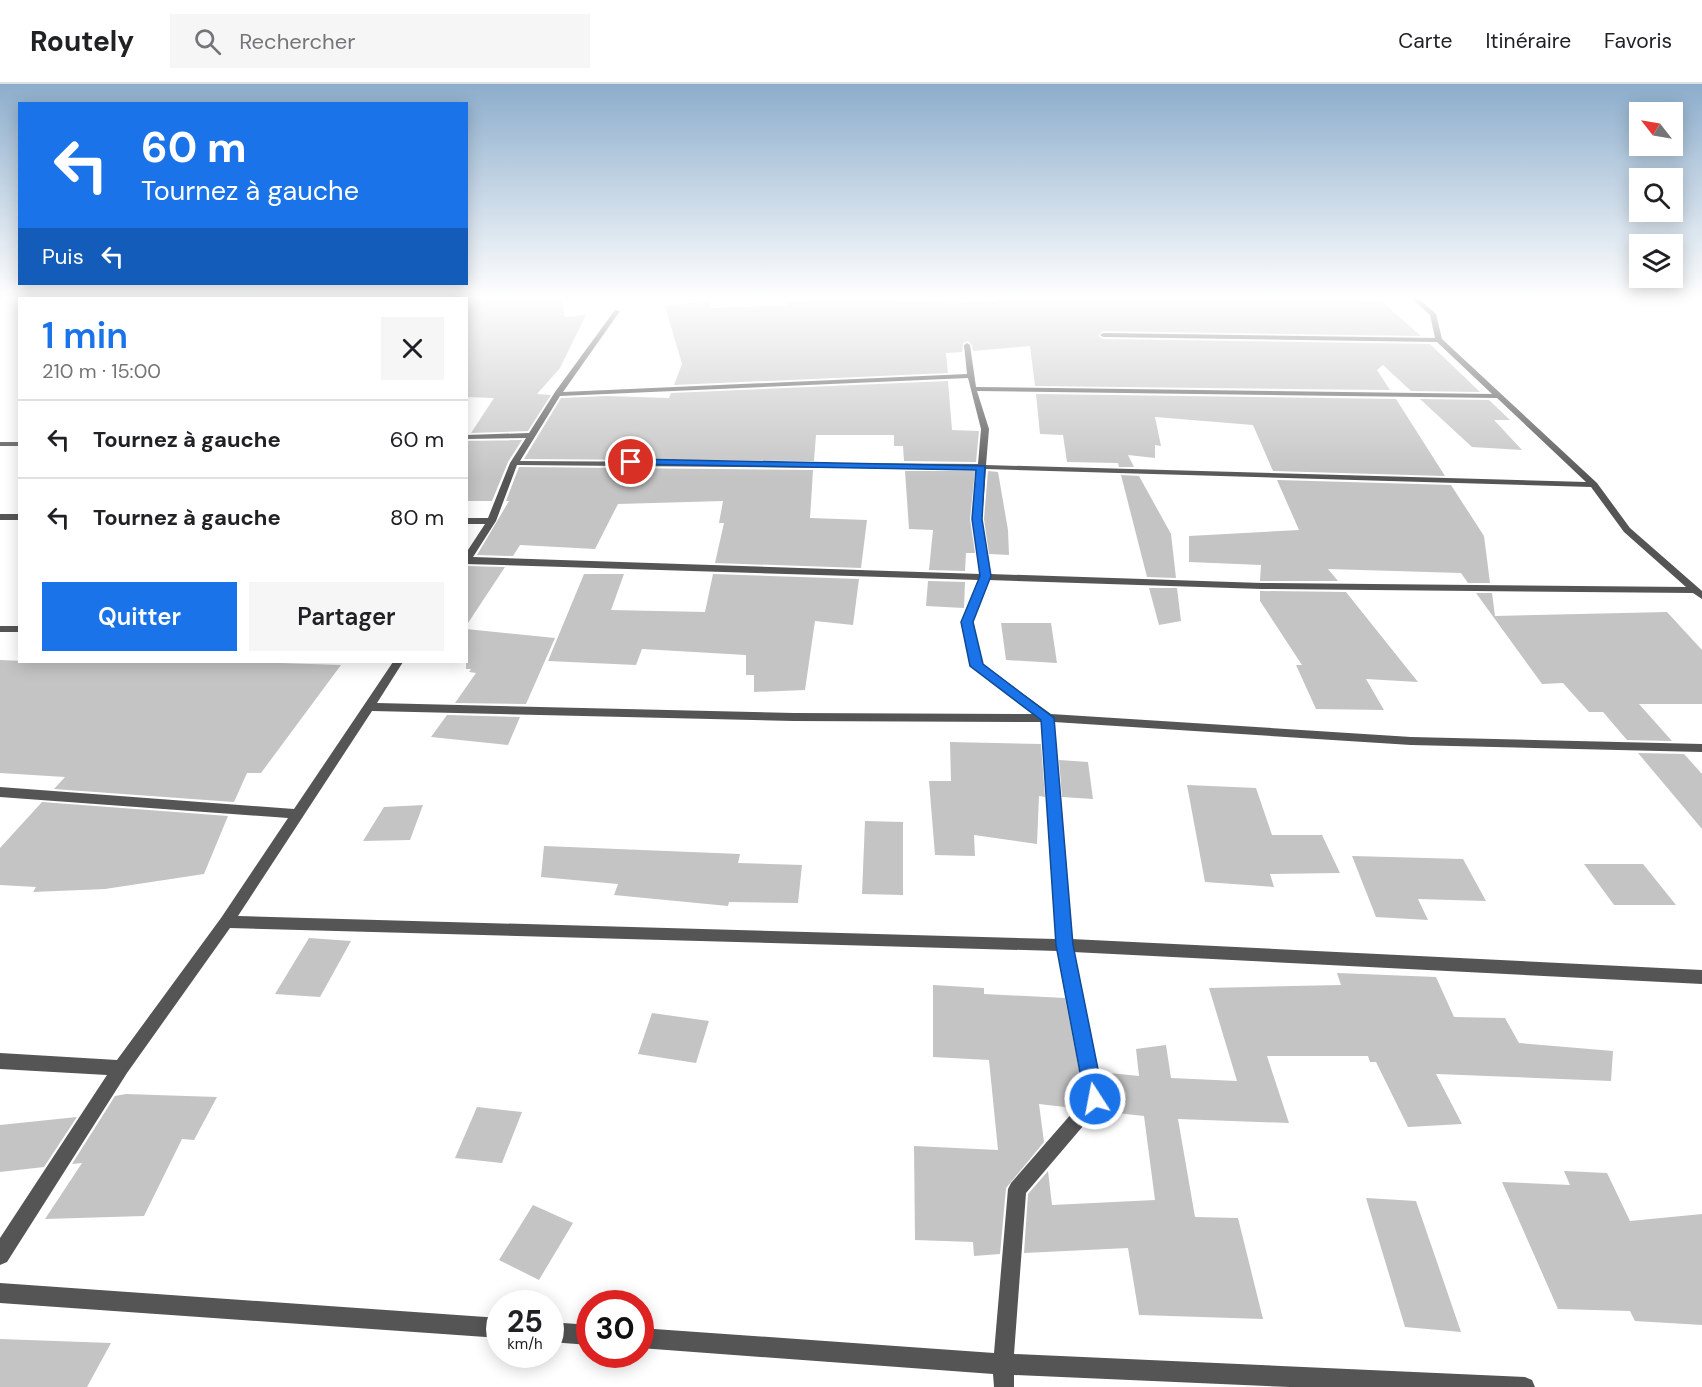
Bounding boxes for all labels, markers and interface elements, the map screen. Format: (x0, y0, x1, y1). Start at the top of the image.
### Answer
search box (170, 14, 590, 68)
text: Routely (30, 23, 134, 60)
icon: search (191, 25, 224, 58)
text: Rechercher (239, 27, 355, 56)
text: Carte (1398, 27, 1452, 55)
text: Itinéraire (1485, 27, 1571, 55)
text: Favoris (1604, 27, 1672, 55)
north arrow (1629, 102, 1683, 156)
map controls (1629, 102, 1683, 288)
text: 60 m (141, 120, 247, 175)
icon: left (42, 126, 120, 204)
button: search (1629, 168, 1683, 222)
text: Tournez à gauche (141, 173, 359, 208)
button: layers (1629, 234, 1683, 288)
icon: left (96, 240, 129, 273)
text: Puis (42, 242, 84, 271)
text: 1 min (42, 312, 128, 359)
button: close (381, 317, 444, 380)
text: 210 m · 15:00 (42, 358, 161, 384)
icon: left (42, 423, 75, 456)
text: Tournez à gauche (93, 425, 281, 454)
text: 60 m (390, 425, 444, 454)
pin (605, 436, 656, 487)
icon: arrive (614, 445, 647, 478)
icon: left (42, 501, 75, 534)
text: Tournez à gauche (93, 503, 281, 532)
text: 80 m (390, 503, 444, 532)
button: Quitter (42, 582, 237, 651)
button: Partager (249, 582, 444, 651)
position arrow (1063, 1067, 1127, 1131)
speed limit sign: 30 (576, 1290, 654, 1368)
text: 25 (507, 1302, 543, 1341)
text: km/h (507, 1334, 543, 1354)

